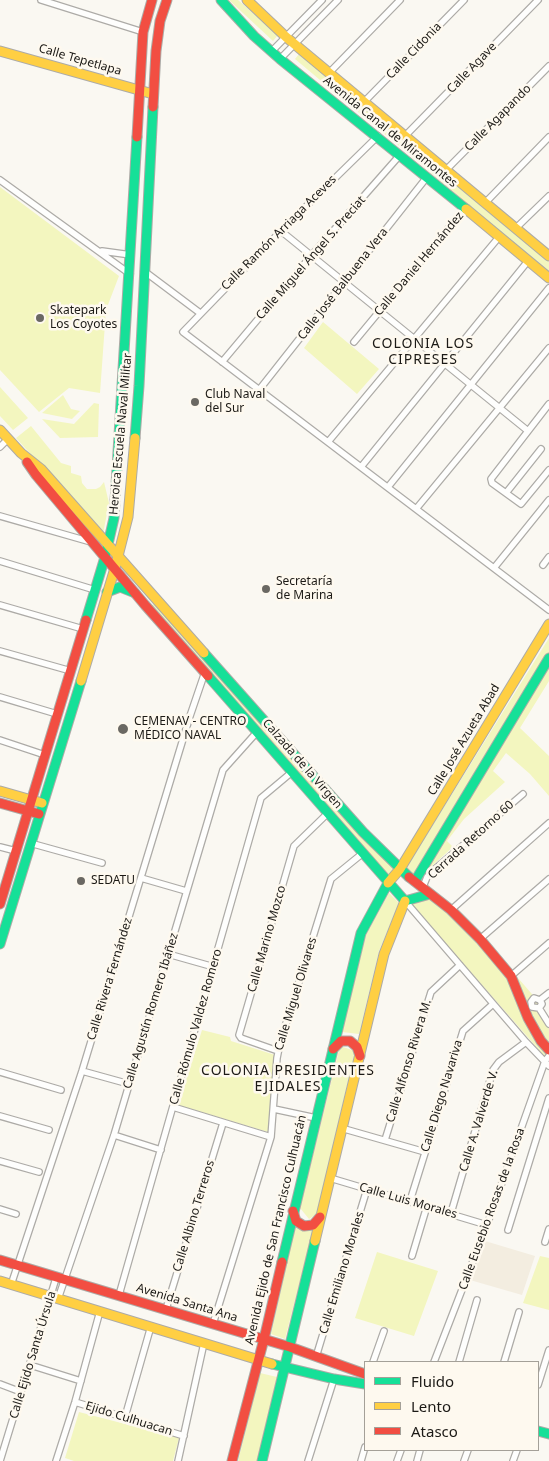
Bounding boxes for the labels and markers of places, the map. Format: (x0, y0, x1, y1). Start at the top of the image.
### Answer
place label: Skatepark Los Coyotes (50, 304, 117, 332)
marker: Skatepark Los Coyotes (34, 312, 46, 324)
place label: Club Naval del Sur (205, 388, 265, 416)
marker: Club Naval del Sur (189, 396, 201, 408)
place label: Secretaría de Marina (276, 575, 333, 603)
marker: Secretaría de Marina (260, 583, 272, 595)
place label: CEMENAV - CENTRO MÉDICO NAVAL (134, 715, 246, 743)
marker: CEMENAV - CENTRO MÉDICO NAVAL (116, 722, 130, 736)
place label: SEDATU (91, 874, 135, 888)
marker: SEDATU (75, 875, 87, 887)

